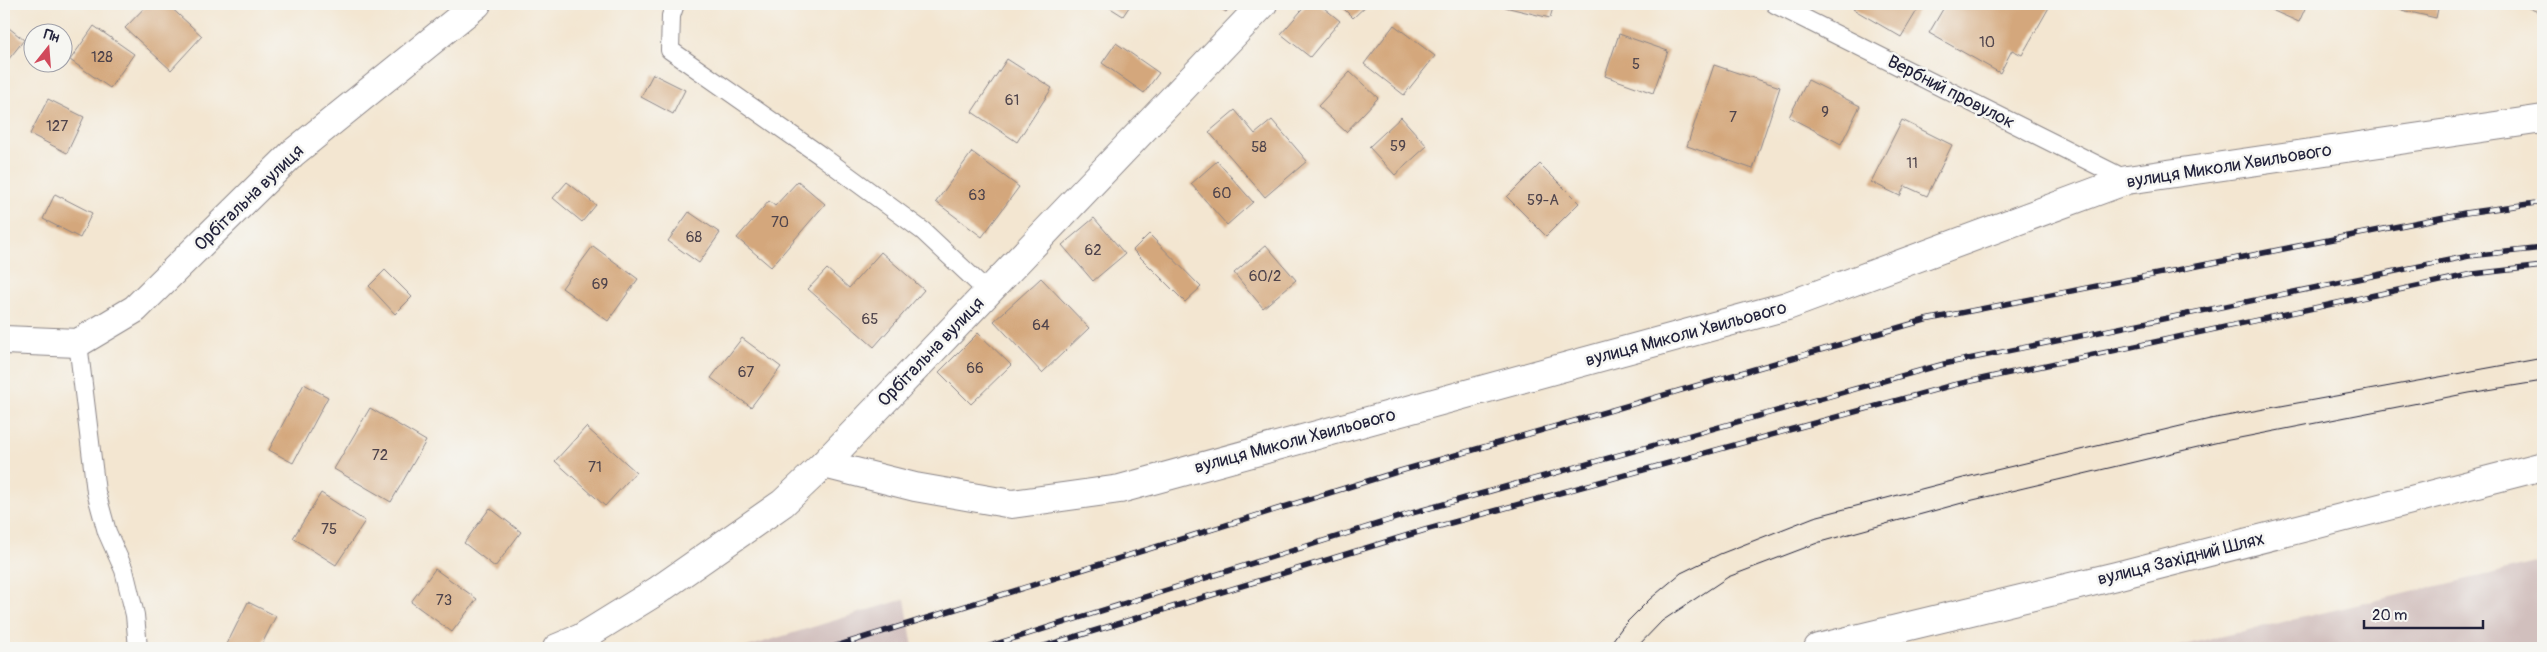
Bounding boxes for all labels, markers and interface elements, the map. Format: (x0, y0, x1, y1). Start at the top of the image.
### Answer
north arrow (22, 22, 72, 72)
text: Пн (42, 26, 62, 46)
house number: 10 (1979, 33, 1995, 52)
house number: 128 (91, 48, 113, 67)
street label: Вербний провулок (1884, 50, 2018, 134)
house number: 5 (1632, 55, 1640, 74)
house number: 61 (1005, 91, 1019, 110)
house number: 9 (1821, 103, 1829, 122)
house number: 7 (1729, 108, 1737, 127)
house number: 127 (46, 117, 68, 136)
house number: 59 (1390, 137, 1406, 156)
house number: 58 (1251, 138, 1267, 157)
street label: вулиця Миколи Хвильового (2125, 138, 2333, 194)
street label: Орбітальна вулиця (189, 140, 309, 256)
house number: 11 (1906, 154, 1918, 173)
house number: 60 (1213, 184, 1231, 203)
house number: 63 (968, 186, 986, 205)
house number: 59-А (1527, 191, 1559, 210)
house number: 70 (771, 213, 789, 232)
house number: 68 (686, 228, 703, 247)
house number: 62 (1084, 241, 1102, 260)
house number: 60/2 (1249, 267, 1281, 286)
house number: 69 (592, 275, 608, 294)
street label: Орбітальна вулиця (873, 292, 989, 412)
street label: вулиця Миколи Хвильового (1583, 296, 1789, 372)
house number: 65 (862, 310, 878, 329)
house number: 64 (1032, 316, 1050, 335)
house number: 66 (966, 359, 984, 378)
house number: 67 (738, 363, 754, 382)
street label: вулиця Миколи Хвильового (1192, 403, 1398, 479)
house number: 72 (372, 446, 388, 465)
house number: 71 (588, 458, 602, 477)
house number: 75 (321, 520, 337, 539)
street label: вулиця Західний Шлях (2095, 527, 2267, 591)
house number: 73 (436, 591, 452, 610)
scale bar (2364, 597, 2483, 629)
text: 20 m (2372, 606, 2407, 625)

